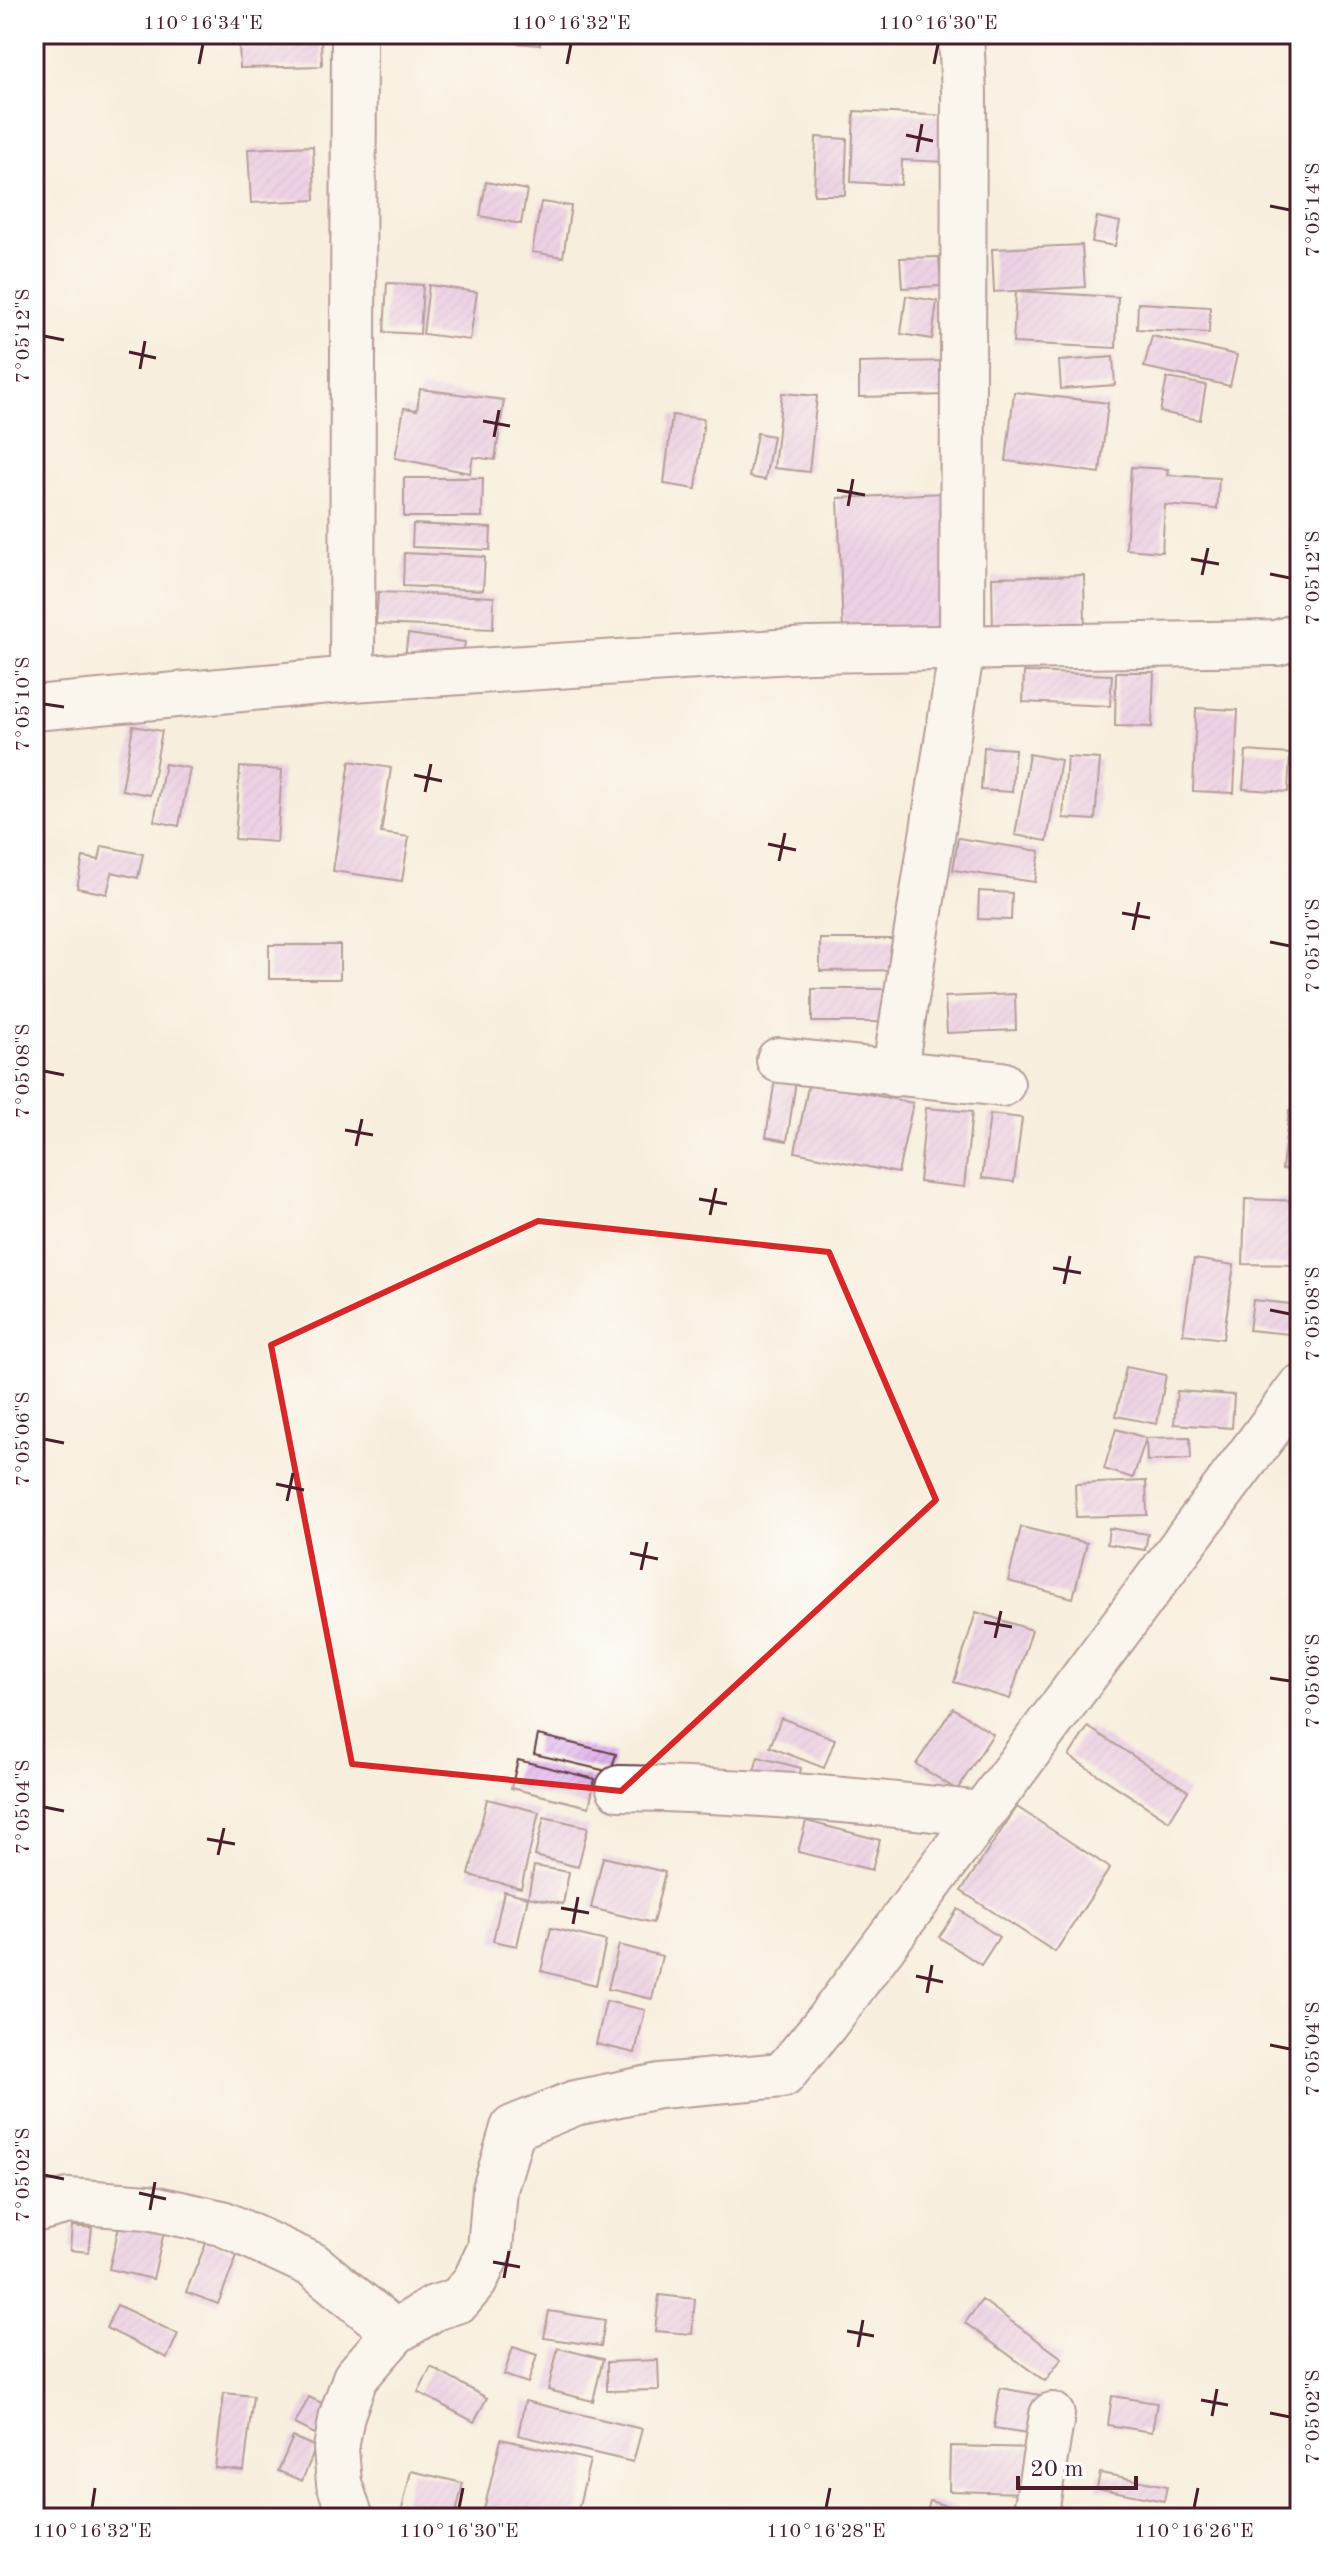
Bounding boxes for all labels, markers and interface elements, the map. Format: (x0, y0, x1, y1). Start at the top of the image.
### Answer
text: 110°16'34"E (143, 14, 263, 34)
text: 110°16'32"E (511, 14, 631, 34)
text: 110°16'30"E (878, 14, 998, 34)
text: 7°05'14"S (1304, 163, 1324, 257)
text: 7°05'12"S (14, 289, 34, 383)
text: 7°05'12"S (1304, 531, 1324, 625)
text: 7°05'10"S (14, 657, 34, 751)
text: 7°05'10"S (1304, 899, 1324, 993)
text: 7°05'08"S (14, 1024, 34, 1118)
text: 7°05'08"S (1304, 1267, 1324, 1361)
text: 7°05'06"S (14, 1392, 34, 1486)
text: 7°05'06"S (1304, 1634, 1324, 1728)
text: 7°05'04"S (14, 1760, 34, 1854)
text: 7°05'04"S (1304, 2002, 1324, 2096)
text: 7°05'02"S (14, 2128, 34, 2222)
text: 7°05'02"S (1304, 2370, 1324, 2464)
scale bar (1018, 2440, 1136, 2490)
text: 20 m (1030, 2458, 1084, 2482)
text: 110°16'32"E (32, 2522, 152, 2542)
text: 110°16'30"E (399, 2522, 519, 2542)
text: 110°16'28"E (766, 2522, 886, 2542)
text: 110°16'26"E (1134, 2522, 1254, 2542)

